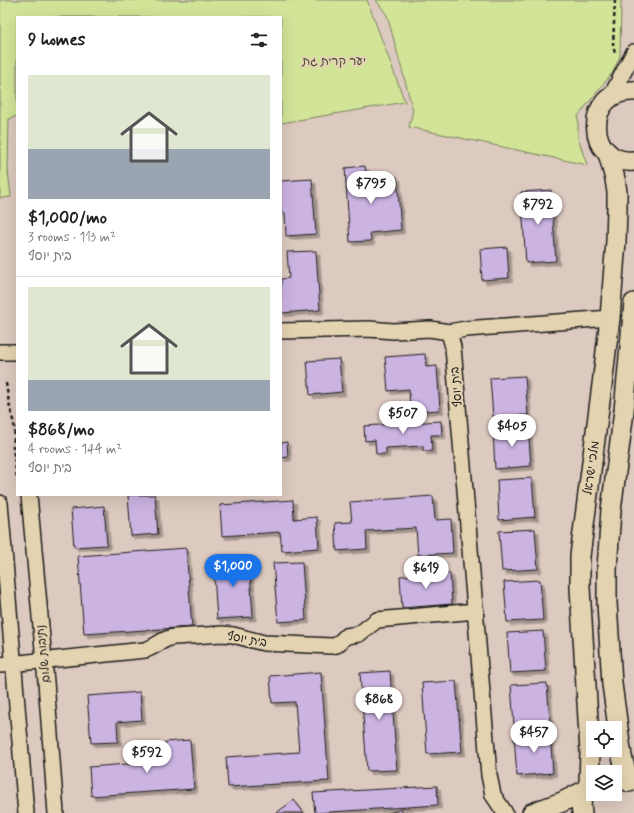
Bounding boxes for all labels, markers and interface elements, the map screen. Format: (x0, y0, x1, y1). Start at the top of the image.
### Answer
text: 9 homes (28, 29, 85, 51)
icon: filters (248, 29, 270, 51)
park label: יער קרית גת (301, 54, 366, 70)
icon: home (113, 101, 185, 173)
pin: $795 (347, 171, 395, 205)
text: $795 (356, 175, 386, 192)
pin: $792 (514, 192, 562, 226)
text: $792 (522, 196, 554, 213)
text: $1,000/mo (28, 207, 107, 229)
text: 3 rooms · 113 m² (28, 229, 116, 246)
text: בית יוסף (28, 248, 72, 265)
icon: home (113, 313, 185, 385)
street label: בית יוסף (447, 366, 467, 408)
pin: $507 (379, 401, 427, 435)
text: $507 (388, 405, 418, 422)
pin: $405 (488, 414, 536, 448)
text: $405 (497, 418, 527, 435)
text: $868/mo (28, 419, 94, 441)
street label: מלכי ישראל (580, 440, 604, 496)
text: 4 rooms · 144 m² (28, 441, 122, 458)
text: בית יוסף (28, 460, 72, 477)
pin: $1,000 (200, 554, 266, 588)
pin: $619 (402, 556, 450, 590)
text: $1,000 (214, 558, 252, 575)
text: $619 (413, 560, 439, 577)
street label: נתיבות שלום (33, 624, 55, 684)
street label: בית יוסף (226, 629, 268, 651)
pin: $868 (355, 687, 403, 721)
text: $868 (364, 691, 394, 708)
pin: $457 (510, 720, 558, 754)
map controls (586, 721, 622, 801)
button: locate (586, 721, 622, 757)
text: $457 (519, 724, 549, 741)
pin: $592 (123, 740, 171, 774)
text: $592 (132, 744, 162, 761)
button: layers (586, 765, 622, 801)

